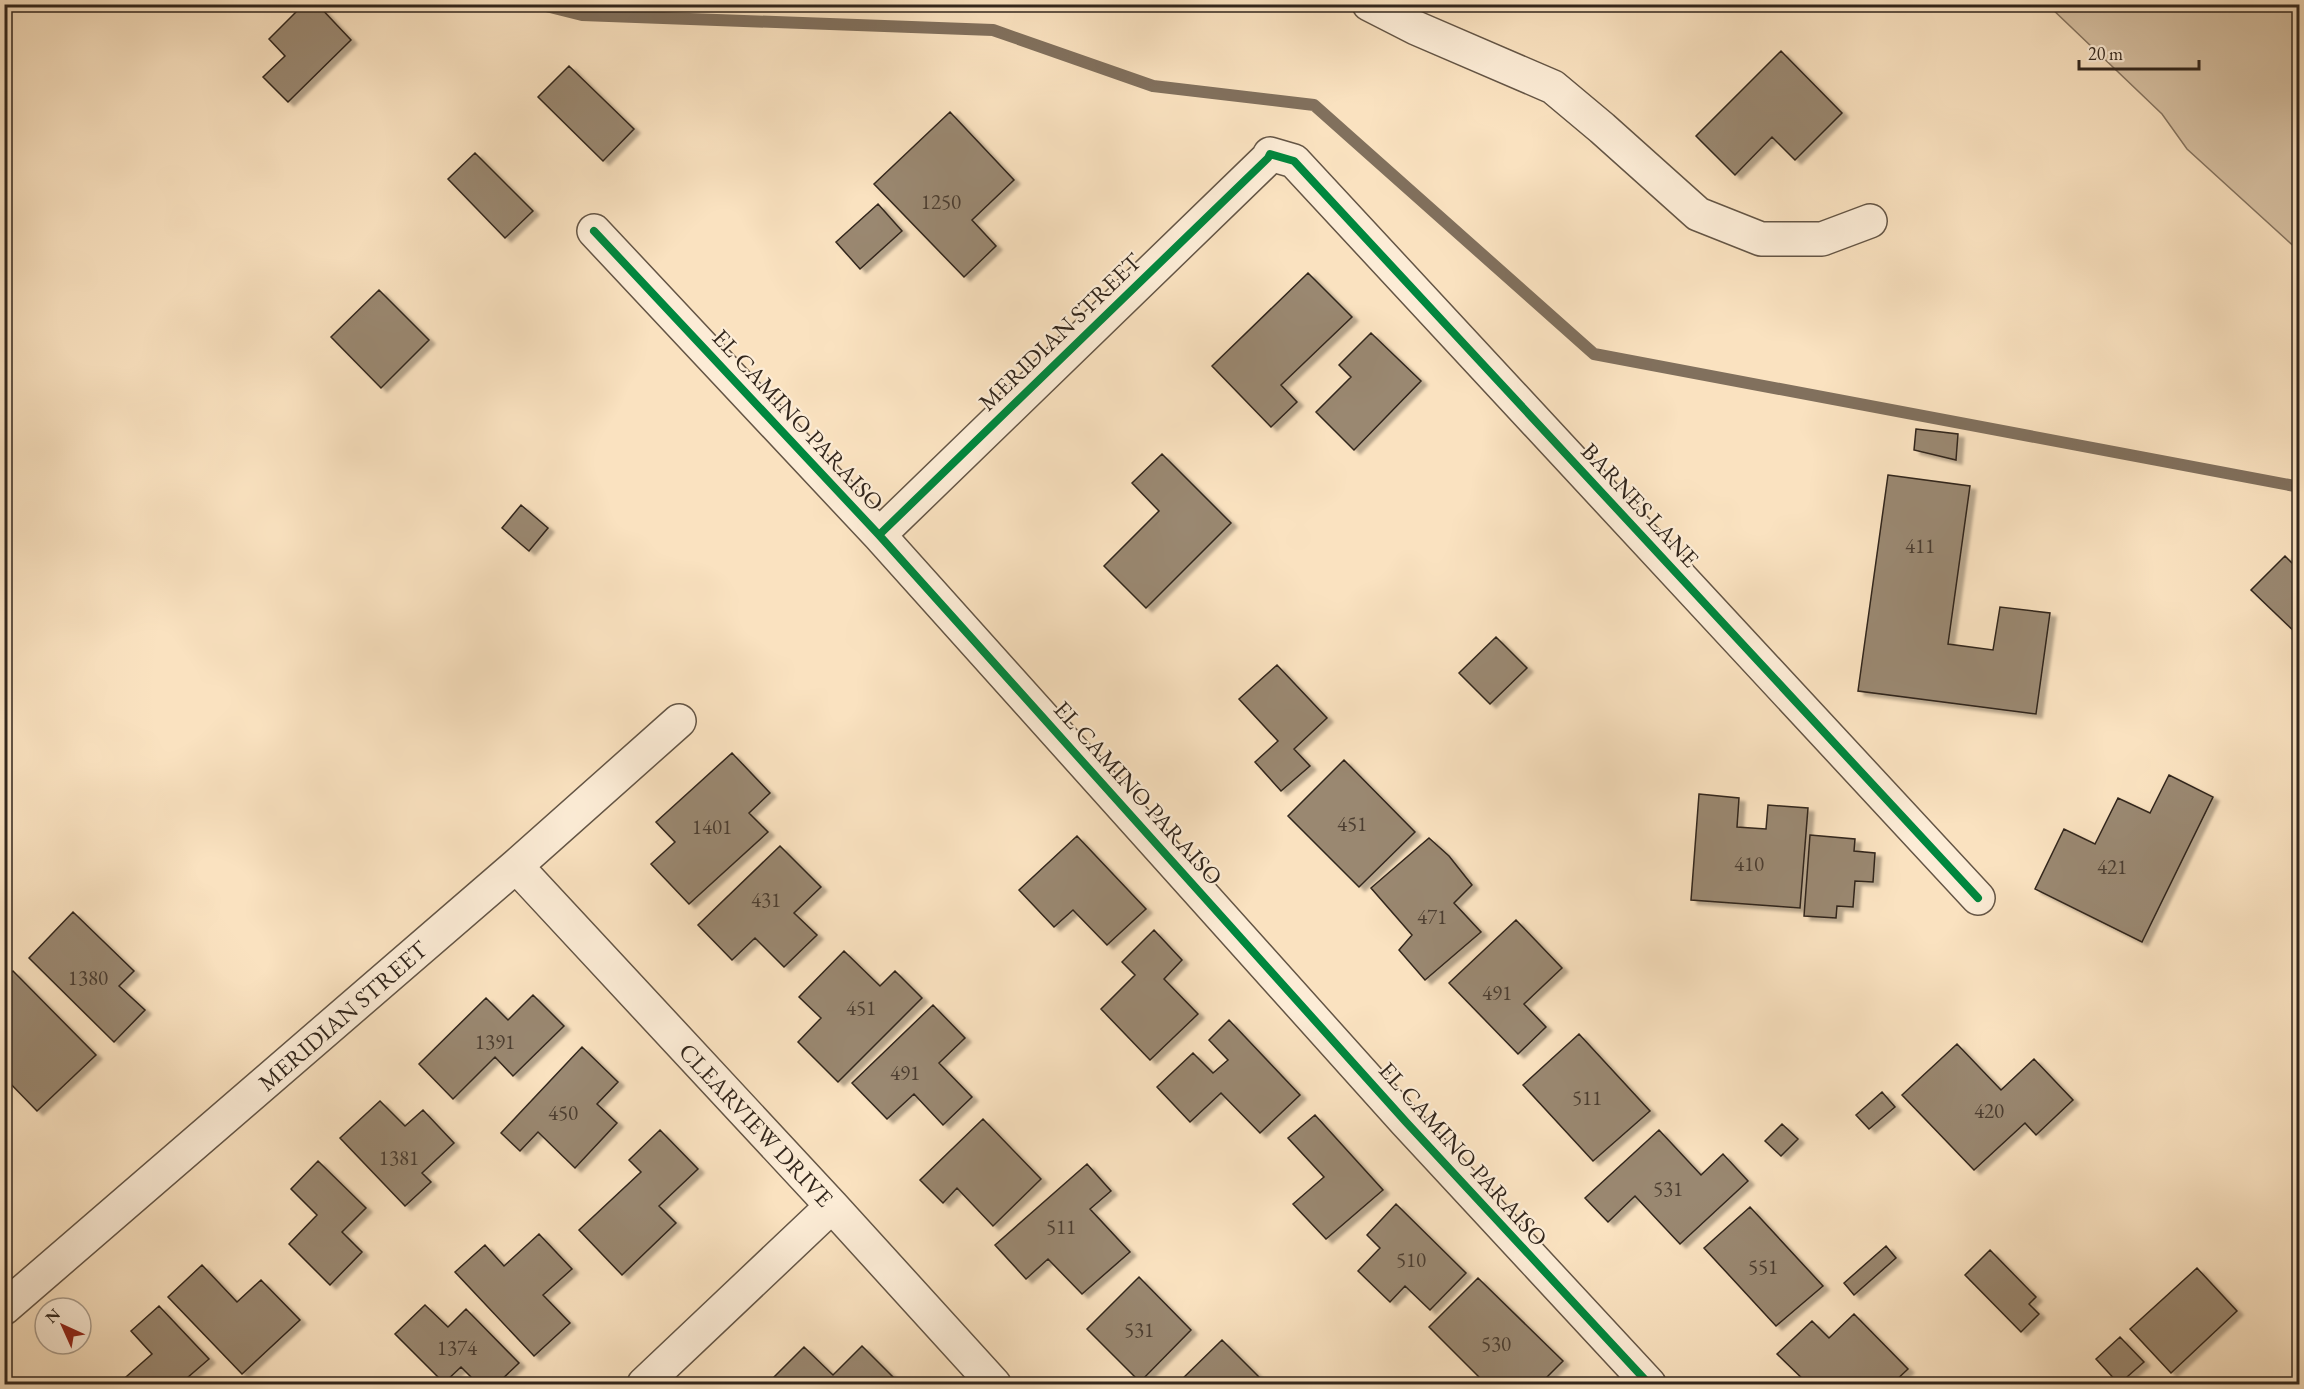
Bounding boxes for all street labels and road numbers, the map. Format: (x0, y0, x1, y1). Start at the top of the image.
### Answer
street label: MERIDIAN STREET (972, 245, 1148, 417)
street label: EL CAMINO PARAISO (706, 322, 891, 517)
street label: BARNES LANE (1575, 436, 1706, 574)
street label: EL CAMINO PARAISO (1047, 694, 1229, 891)
street label: MERIDIAN STREET (252, 933, 435, 1098)
street label: CLEARVIEW DRIVE (672, 1036, 840, 1213)
street label: EL CAMINO PARAISO (1372, 1055, 1554, 1252)

